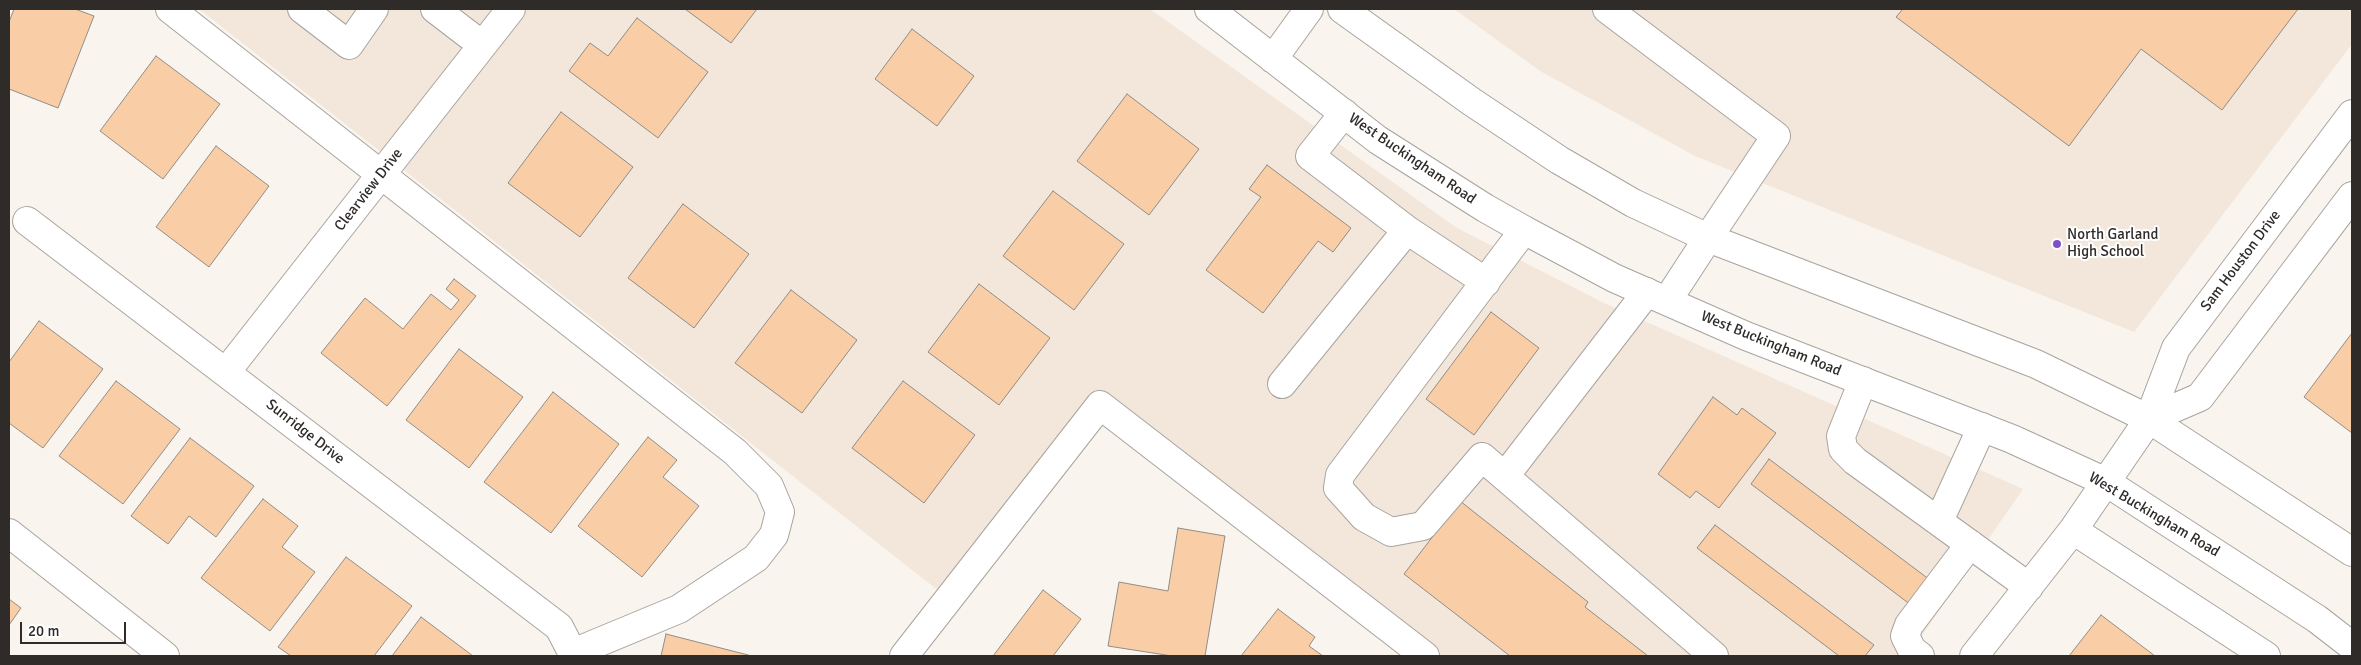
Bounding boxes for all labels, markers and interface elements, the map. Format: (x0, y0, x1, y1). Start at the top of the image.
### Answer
street label: West Buckingham Road (1345, 110, 1479, 208)
street label: Clearview Drive (331, 145, 407, 235)
street label: Sam Houston Drive (2197, 207, 2285, 315)
place label: North Garland High School (2067, 226, 2158, 261)
marker: North Garland High School (2051, 238, 2063, 250)
street label: West Buckingham Road (1698, 308, 1844, 380)
street label: Sunridge Drive (262, 396, 348, 468)
street label: West Buckingham Road (2085, 469, 2223, 561)
scale bar (22, 612, 129, 644)
text: 20 m (28, 622, 59, 640)

